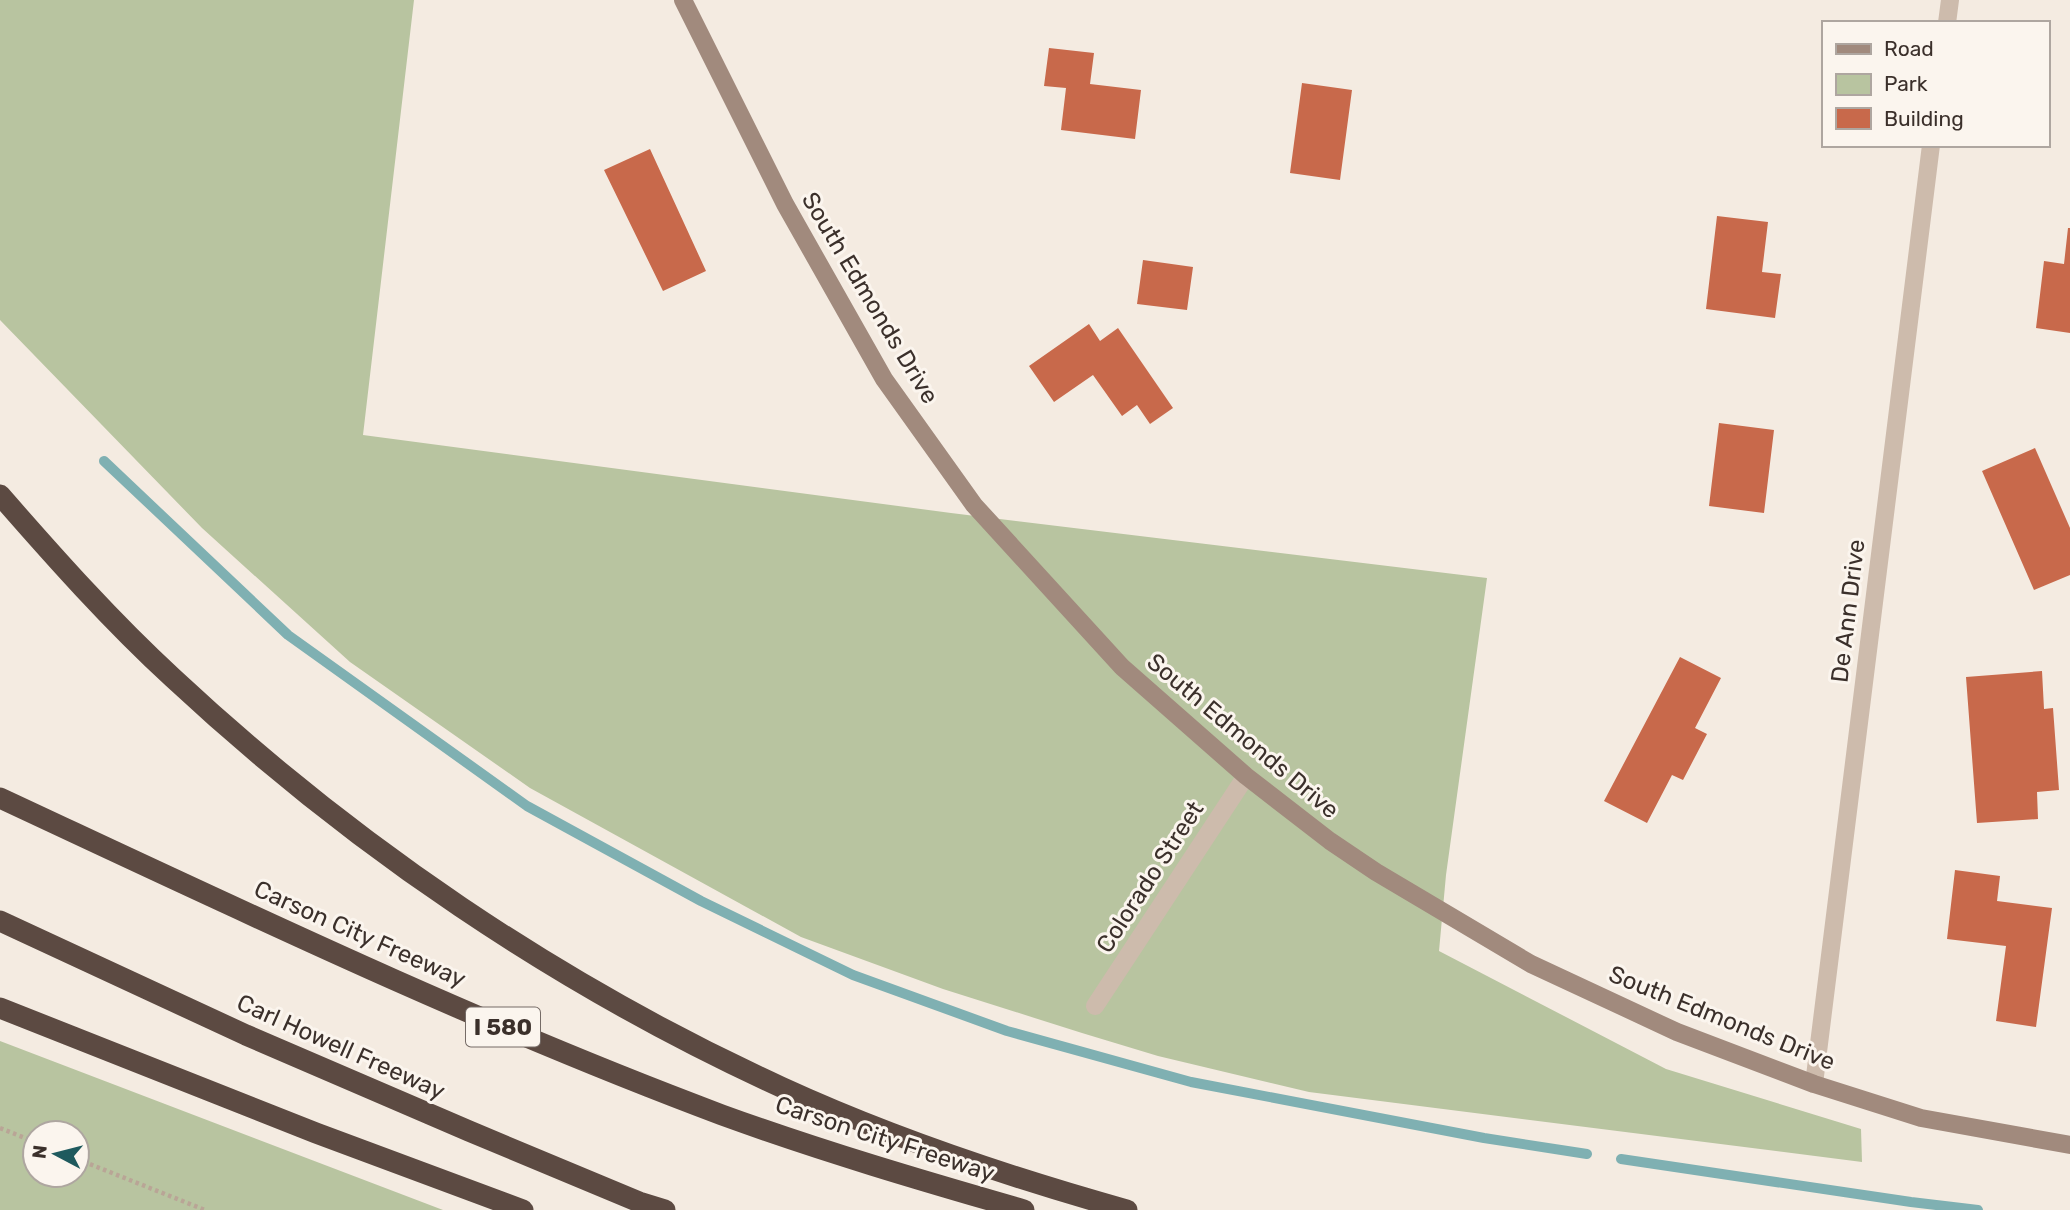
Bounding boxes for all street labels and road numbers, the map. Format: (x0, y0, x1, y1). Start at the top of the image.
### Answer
street label: South Edmonds Drive (796, 187, 944, 409)
street label: De Ann Drive (1825, 538, 1871, 684)
street label: South Edmonds Drive (1141, 648, 1345, 824)
street label: Colorado Street (1091, 796, 1209, 958)
street label: Carson City Freeway (250, 875, 470, 993)
street label: South Edmonds Drive (1605, 960, 1839, 1076)
street label: Carl Howell Freeway (233, 988, 449, 1106)
road number: I 580 (466, 1008, 540, 1046)
street label: Carson City Freeway (772, 1090, 998, 1188)

